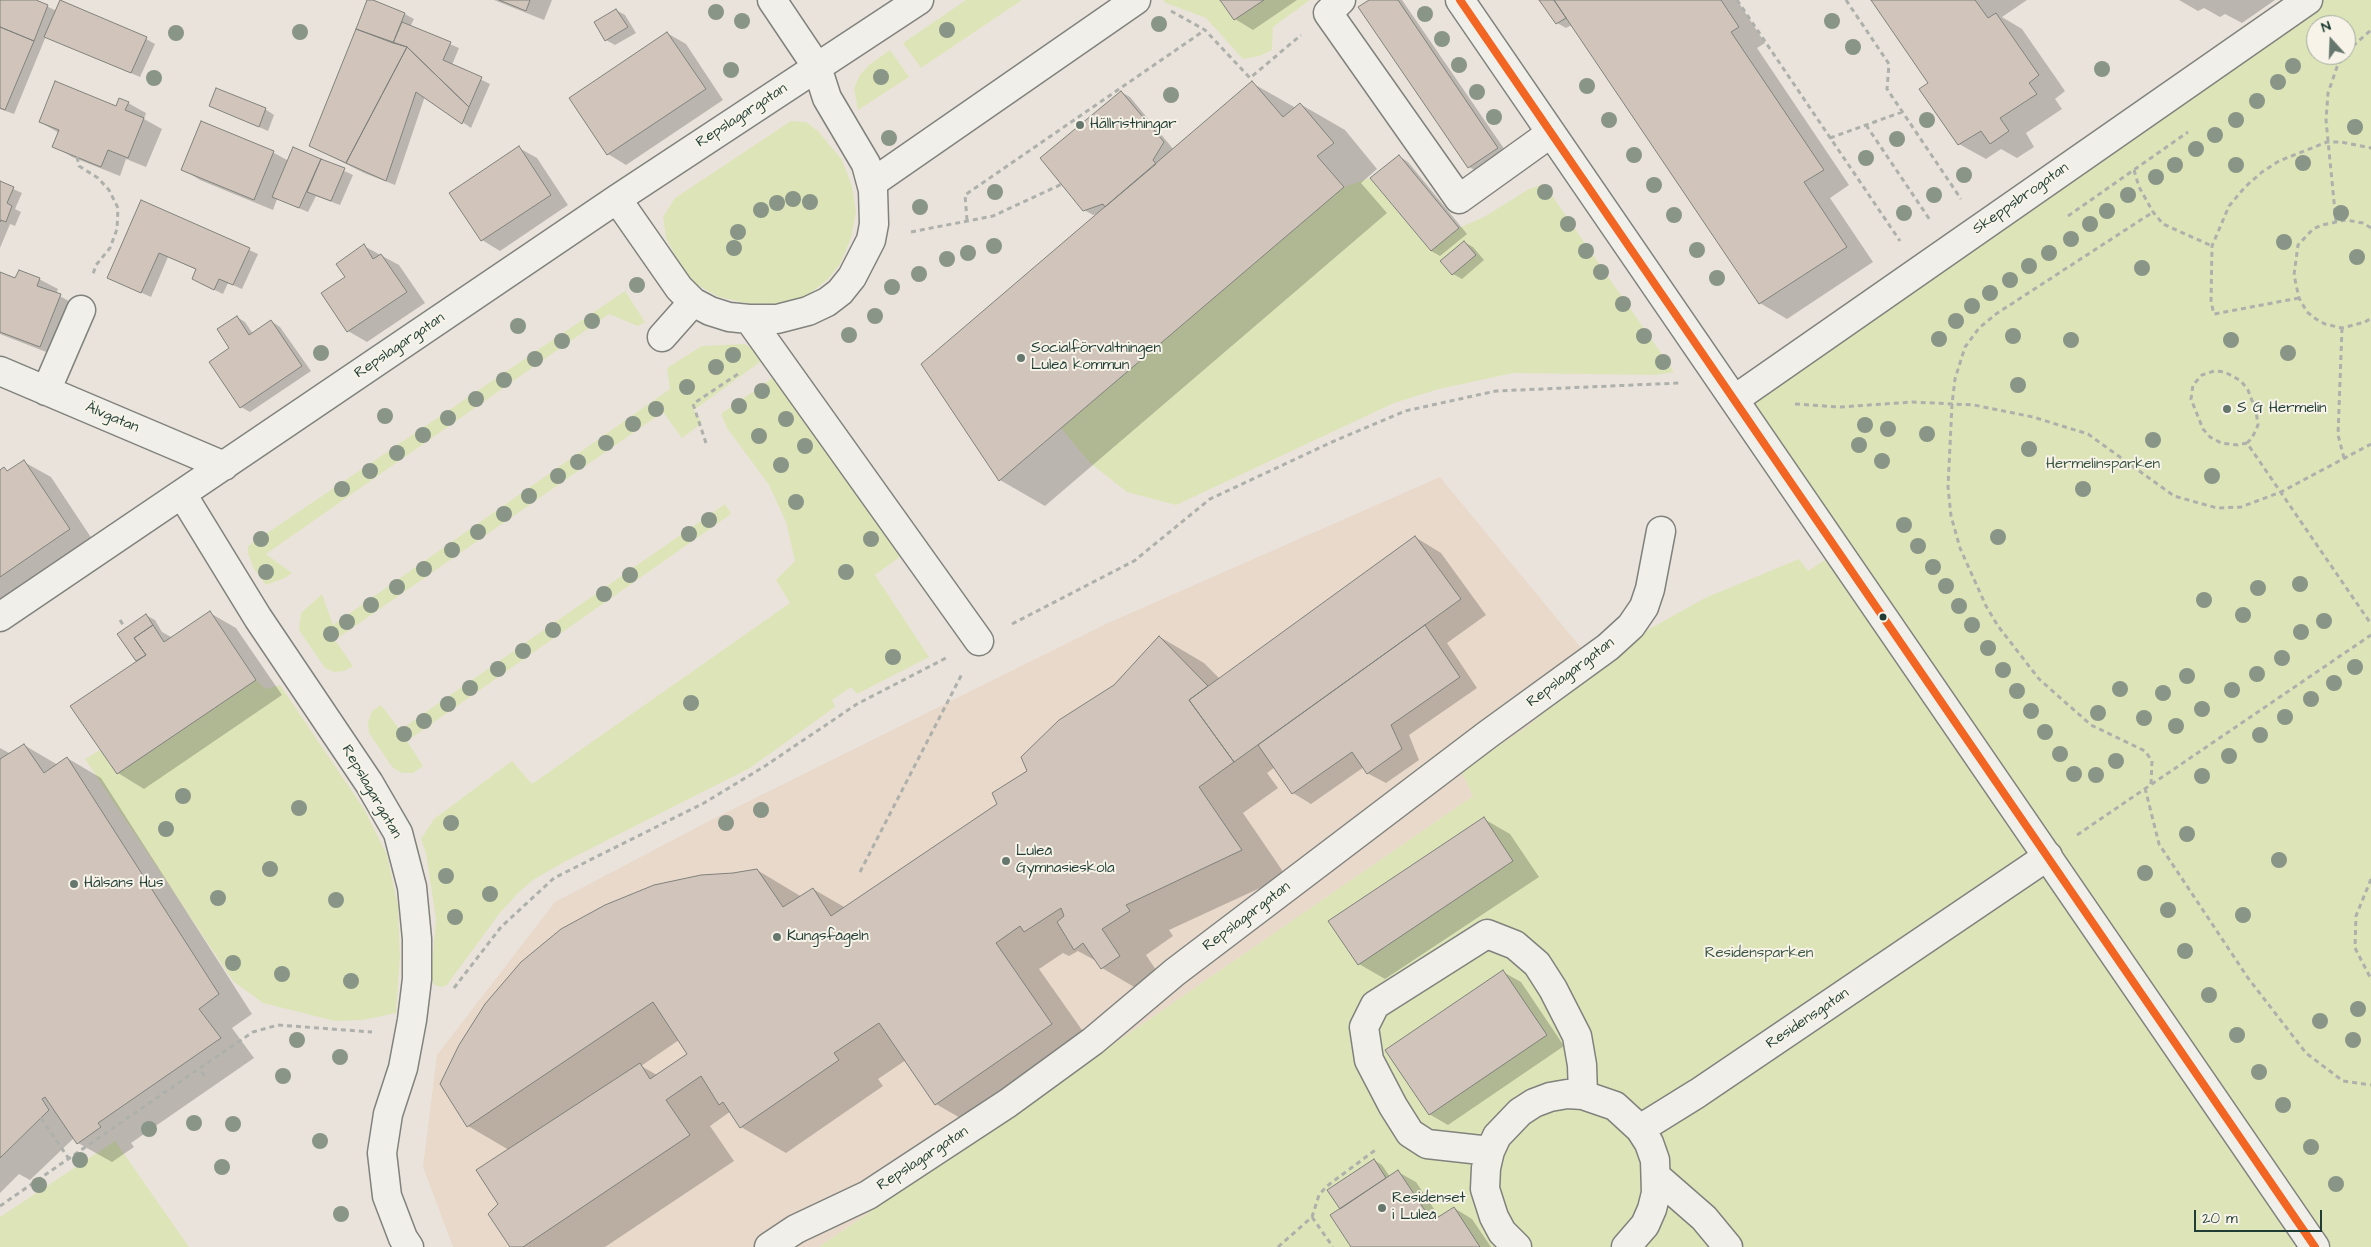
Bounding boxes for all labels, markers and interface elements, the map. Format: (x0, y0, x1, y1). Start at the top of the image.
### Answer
north arrow (2306, 15, 2356, 65)
text: N (2319, 16, 2334, 38)
street label: Repslagargatan (693, 80, 791, 152)
place label: Hällristningar (1090, 116, 1176, 134)
marker: Hällristningar (1074, 119, 1086, 131)
street label: Skeppsbrogatan (1970, 159, 2072, 239)
street label: Repslagargatan (351, 309, 449, 383)
place label: Socialförvaltningen Luleå kommun (1031, 340, 1161, 375)
marker: Socialförvaltningen Luleå kommun (1015, 352, 1027, 364)
street label: Älvgatan (83, 399, 141, 437)
place label: S G Hermelin (2237, 400, 2326, 418)
marker: S G Hermelin (2221, 403, 2233, 415)
park label: Hermelinsparken (2046, 456, 2160, 474)
unlabelled marker (1878, 612, 1888, 622)
street label: Repslagargatan (1524, 634, 1618, 712)
street label: Repslagargatan (337, 742, 405, 842)
place label: Luleå Gymnasieskola (1016, 843, 1115, 878)
marker: Luleå Gymnasieskola (1000, 855, 1012, 867)
place label: Hälsans Hus (84, 875, 163, 893)
marker: Hälsans Hus (68, 878, 80, 890)
street label: Repslagargatan (1200, 878, 1294, 956)
place label: Kungsfågeln (787, 928, 869, 946)
marker: Kungsfågeln (771, 931, 783, 943)
park label: Residensparken (1705, 945, 1813, 963)
street label: Residensgatan (1763, 985, 1853, 1053)
street label: Repslagargatan (874, 1123, 972, 1195)
place label: Residenset i Luleå (1392, 1190, 1466, 1225)
scale bar (2196, 1200, 2324, 1232)
marker: Residenset i Luleå (1376, 1202, 1388, 1214)
text: 20 m (2202, 1208, 2238, 1229)

